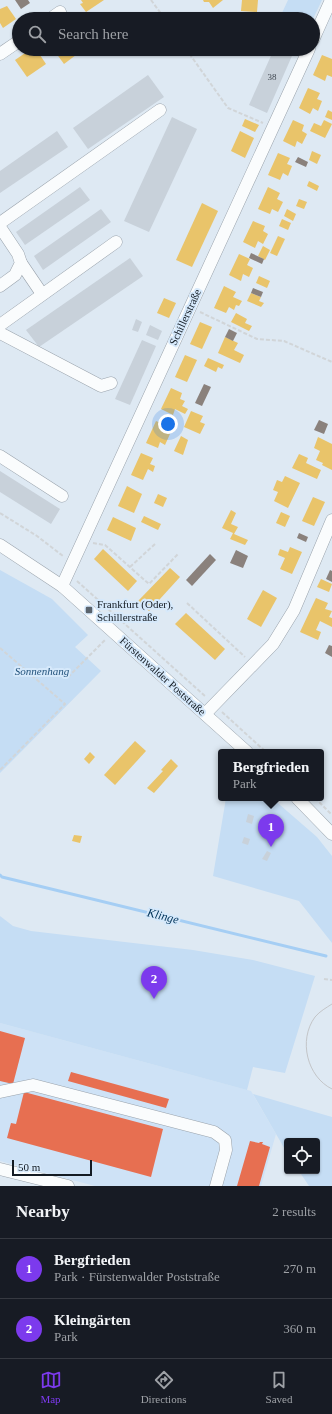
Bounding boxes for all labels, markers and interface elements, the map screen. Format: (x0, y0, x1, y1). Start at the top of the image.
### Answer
search box (12, 12, 320, 56)
icon: search (26, 23, 48, 45)
text: Search here (58, 26, 128, 42)
house number: 38 (268, 72, 277, 82)
street label: Schillerstraße (167, 287, 203, 347)
your location (158, 414, 178, 434)
place label: Frankfurt (Oder), Schillerstraße (97, 598, 174, 623)
marker: Frankfurt (Oder), Schillerstraße (84, 605, 94, 615)
street label: Fürstenwalder Poststraße (118, 634, 208, 718)
park label: Sonnenhang (15, 665, 70, 677)
popup (218, 749, 324, 801)
text: Bergfrieden (233, 759, 309, 775)
text: Park (233, 776, 257, 791)
pin: 1 (258, 814, 284, 847)
water label: Klinge (145, 905, 181, 927)
pin: 2 (141, 966, 167, 999)
map controls (284, 1138, 320, 1174)
button: locate (284, 1138, 320, 1174)
scale bar (12, 1158, 92, 1177)
text: 50 m (18, 1161, 40, 1173)
text: Nearby (16, 1202, 70, 1221)
text: 2 results (272, 1204, 316, 1219)
text: Bergfrieden (54, 1252, 131, 1268)
text: 1 (26, 1261, 32, 1276)
text: 270 m (283, 1261, 316, 1276)
text: Park · Fürstenwalder Poststraße (54, 1269, 220, 1284)
text: Kleingärten (54, 1312, 131, 1328)
text: 2 (26, 1321, 32, 1336)
text: 360 m (283, 1321, 316, 1336)
text: Park (54, 1329, 78, 1344)
tab: Map (40, 1369, 62, 1405)
tab: Directions (141, 1369, 186, 1405)
tab: Saved (266, 1369, 292, 1405)

